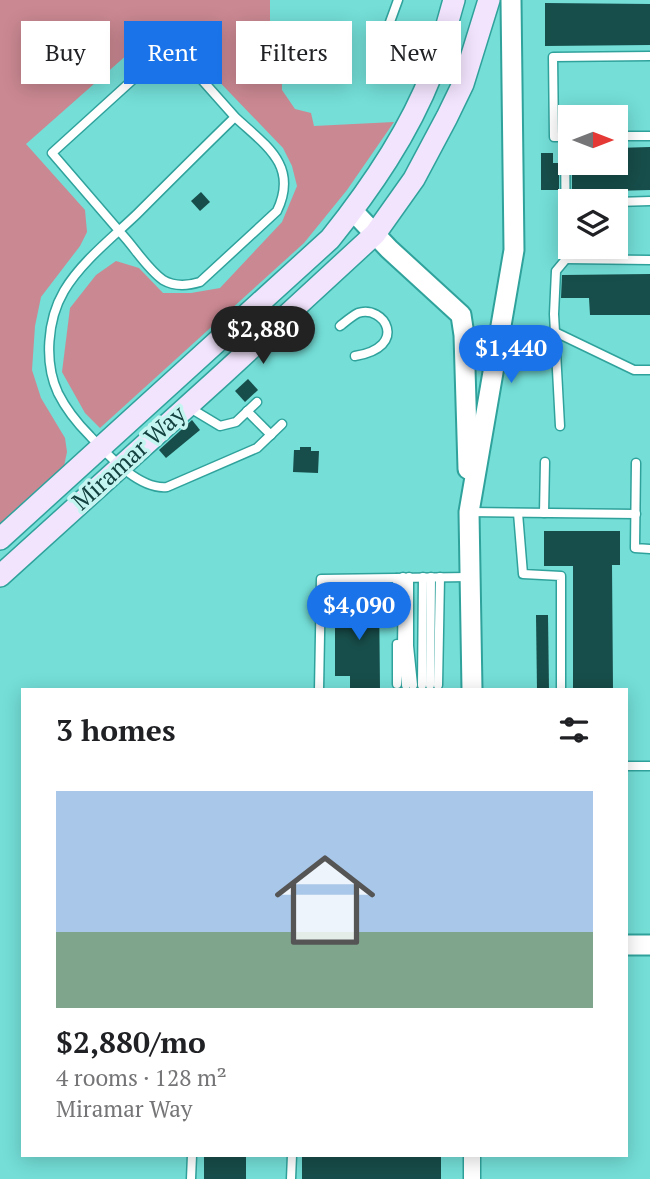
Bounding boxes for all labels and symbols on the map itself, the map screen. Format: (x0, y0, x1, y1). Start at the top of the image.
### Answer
north arrow (558, 105, 628, 175)
pin: $2,880 (206, 306, 320, 366)
pin: $1,440 (454, 326, 568, 385)
street label: Miramar Way (65, 397, 193, 517)
pin: $4,090 (302, 582, 416, 642)

